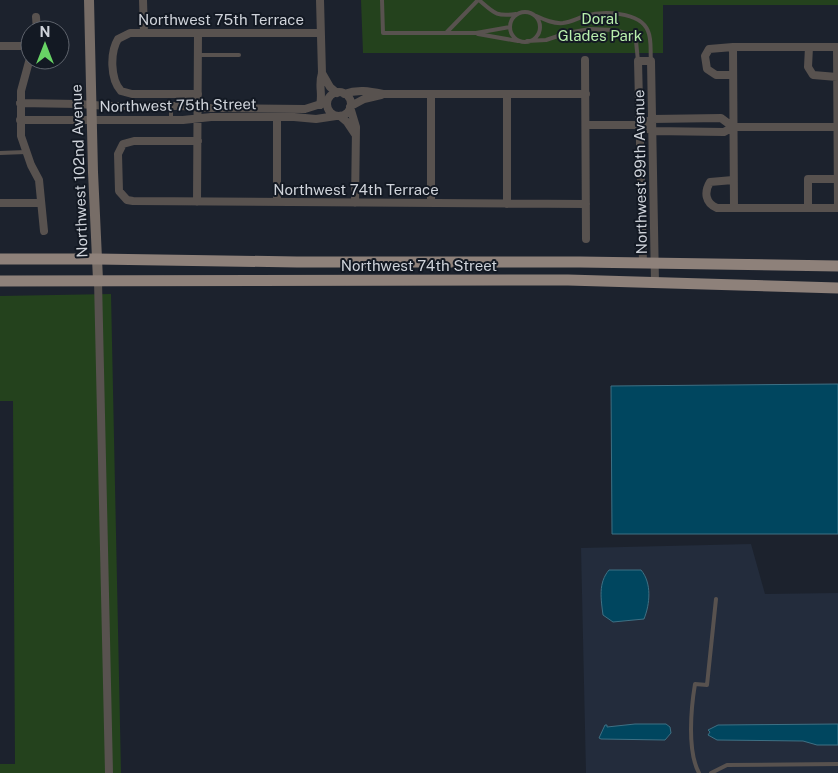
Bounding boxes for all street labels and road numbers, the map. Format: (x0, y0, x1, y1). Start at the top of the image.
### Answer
street label: Northwest 75th Terrace (138, 11, 304, 28)
street label: Northwest 102nd Avenue (67, 84, 91, 258)
street label: Northwest 99th Avenue (630, 89, 650, 255)
street label: Northwest 75th Street (99, 95, 257, 115)
street label: Northwest 74th Terrace (273, 181, 439, 198)
street label: Northwest 74th Street (341, 257, 497, 274)

